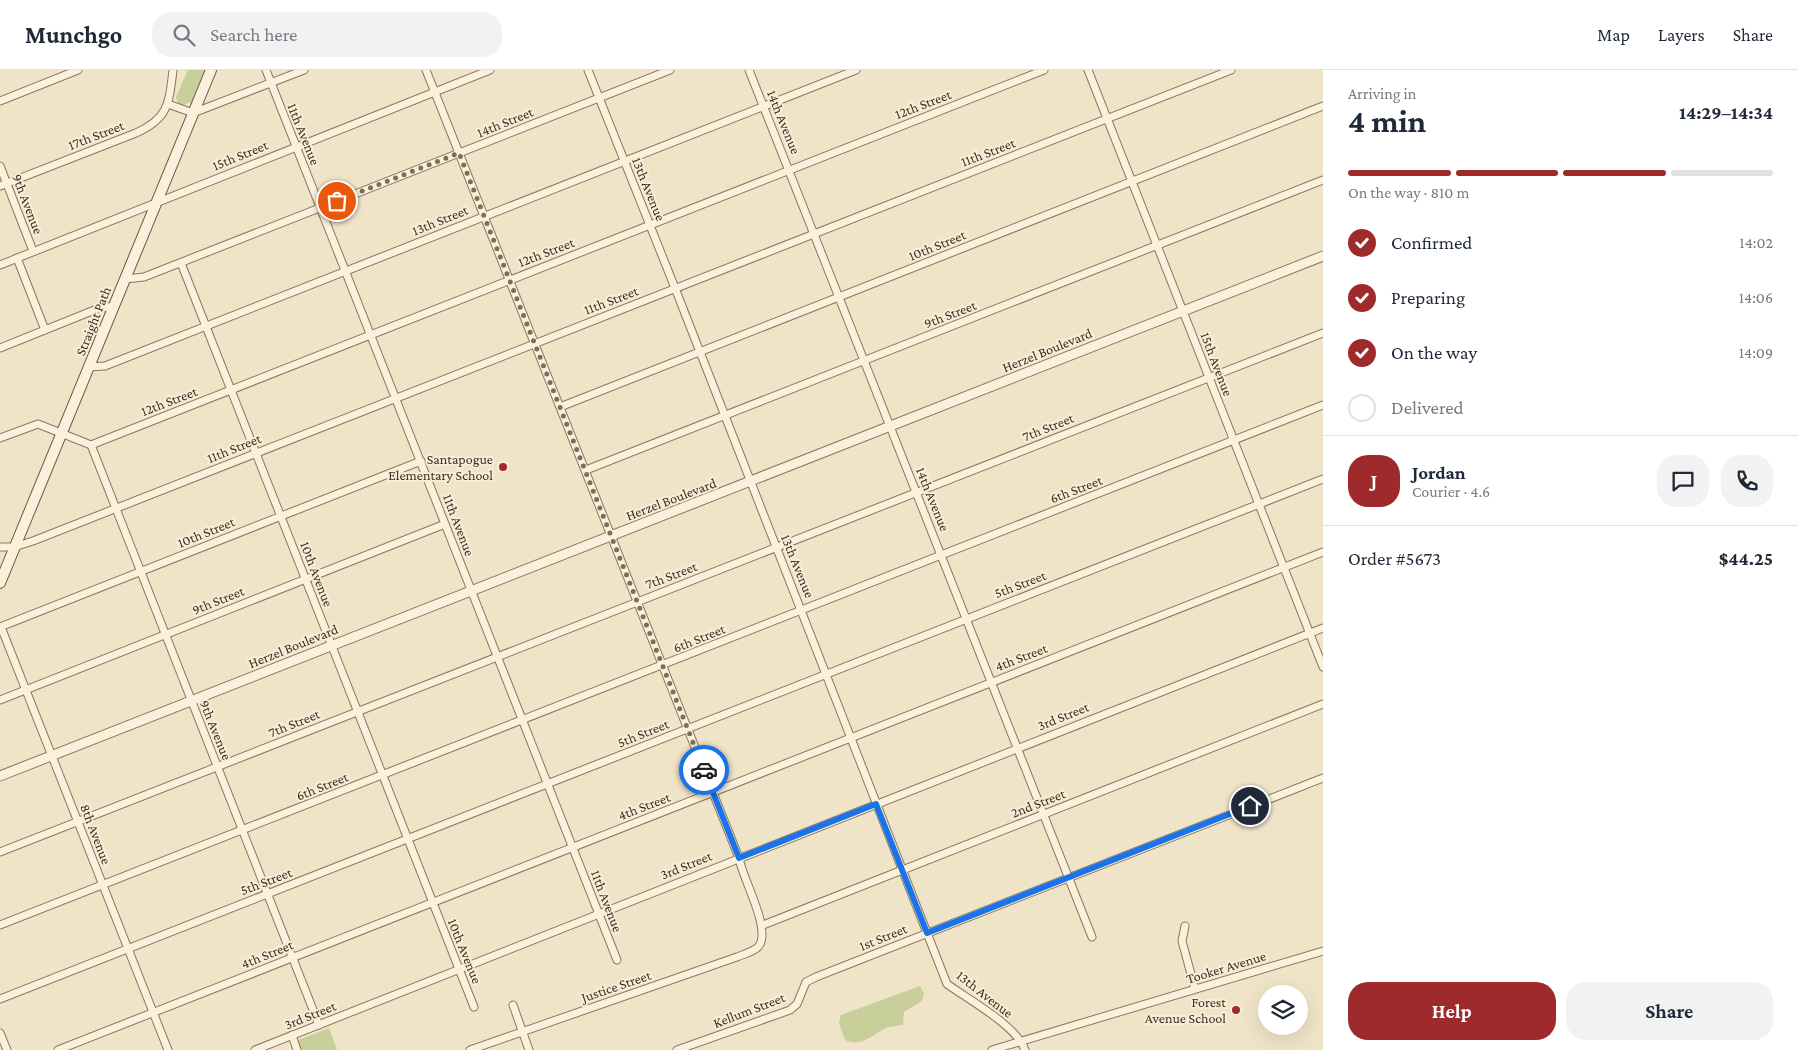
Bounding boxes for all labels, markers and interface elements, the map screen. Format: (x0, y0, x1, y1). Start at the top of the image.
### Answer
search box (152, 12, 502, 57)
text: Munchgo (25, 21, 122, 48)
icon: search (170, 21, 198, 49)
text: Search here (210, 24, 297, 45)
text: Map (1597, 25, 1630, 45)
text: Layers (1658, 25, 1705, 45)
text: Share (1733, 25, 1773, 45)
text: Arriving in (1348, 85, 1416, 102)
street label: 12th Street (893, 86, 954, 122)
street label: 14th Avenue (764, 88, 804, 156)
street label: 11th Avenue (284, 101, 324, 167)
text: 14:29–14:34 (1679, 102, 1773, 123)
street label: 14th Street (474, 103, 536, 141)
text: 4 min (1348, 103, 1426, 139)
street label: 17th Street (66, 117, 127, 153)
street label: 11th Street (959, 134, 1018, 170)
street label: 15th Street (210, 136, 271, 173)
street label: 13th Avenue (629, 155, 669, 223)
street label: 9th Avenue (9, 172, 47, 236)
pin (316, 180, 358, 222)
text: On the way · 810 m (1348, 184, 1469, 201)
icon: bag (323, 187, 351, 215)
street label: 13th Street (410, 201, 471, 238)
street label: 10th Street (906, 226, 968, 264)
icon: check (1348, 229, 1376, 257)
text: Confirmed (1391, 232, 1472, 253)
street label: 12th Street (516, 234, 577, 270)
text: 14:02 (1739, 234, 1773, 251)
street label: 11th Street (582, 282, 641, 318)
street label: Straight Path (72, 284, 114, 358)
icon: check (1348, 284, 1376, 312)
text: Preparing (1391, 287, 1465, 308)
text: 14:06 (1739, 289, 1773, 306)
street label: 9th Street (922, 297, 979, 331)
street label: Herzel Boulevard (1000, 324, 1095, 375)
street label: 15th Avenue (1197, 330, 1237, 398)
icon: check (1348, 339, 1376, 367)
text: On the way (1391, 342, 1477, 363)
text: 14:09 (1739, 344, 1773, 361)
street label: 12th Street (139, 383, 200, 419)
text: Delivered (1391, 397, 1464, 418)
street label: 7th Street (1020, 409, 1076, 445)
street label: 11th Street (205, 430, 264, 466)
place label: Santapogue Elementary School (388, 451, 493, 483)
button: chat (1657, 455, 1709, 507)
button: phone (1721, 455, 1773, 507)
marker: Santapogue Elementary School (497, 461, 509, 473)
text: Jordan (1412, 462, 1466, 483)
street label: 14th Avenue (913, 465, 953, 533)
text: J (1371, 470, 1377, 491)
street label: 6th Street (1048, 472, 1105, 506)
street label: Herzel Boulevard (624, 474, 719, 524)
text: Courier · 4.6 (1412, 483, 1490, 500)
street label: 11th Avenue (440, 492, 478, 558)
street label: 10th Street (175, 513, 237, 551)
street label: 13th Avenue (778, 532, 818, 600)
street label: 10th Avenue (297, 539, 337, 609)
text: Order #5673 (1348, 548, 1441, 569)
text: $44.25 (1719, 548, 1773, 569)
street label: 7th Street (643, 558, 699, 592)
street label: 5th Street (992, 567, 1048, 601)
street label: 9th Street (190, 582, 247, 618)
street label: Herzel Boulevard (246, 620, 341, 671)
street label: 6th Street (671, 620, 728, 656)
street label: 4th Street (993, 640, 1050, 674)
street label: 9th Avenue (197, 698, 235, 762)
street label: 3rd Street (1035, 698, 1091, 734)
street label: 7th Street (266, 705, 322, 741)
street label: 5th Street (615, 715, 671, 751)
courier (679, 745, 729, 795)
icon: car (690, 756, 718, 784)
street label: 6th Street (294, 768, 351, 804)
street label: 2nd Street (1009, 785, 1068, 821)
pin (1229, 785, 1271, 827)
street label: 4th Street (616, 789, 673, 823)
icon: home (1236, 792, 1264, 820)
street label: 8th Avenue (77, 801, 115, 867)
street label: 3rd Street (658, 847, 714, 883)
street label: 5th Street (238, 864, 294, 898)
street label: 11th Avenue (588, 868, 626, 934)
street label: 10th Avenue (445, 916, 485, 986)
street label: 1st Street (857, 920, 910, 954)
street label: 4th Street (239, 936, 296, 972)
street label: Tooker Avenue (1184, 947, 1268, 987)
street label: Justice Street (577, 966, 653, 1006)
street label: 13th Avenue (954, 967, 1016, 1021)
button: Help (1348, 982, 1556, 1040)
button: Share (1566, 982, 1773, 1040)
map controls (1258, 985, 1308, 1035)
button: layers (1258, 985, 1308, 1035)
street label: Kellum Street (711, 989, 787, 1031)
place label: Forest Avenue School (1145, 994, 1226, 1026)
street label: 3rd Street (282, 997, 338, 1033)
marker: Forest Avenue School (1230, 1004, 1242, 1016)

